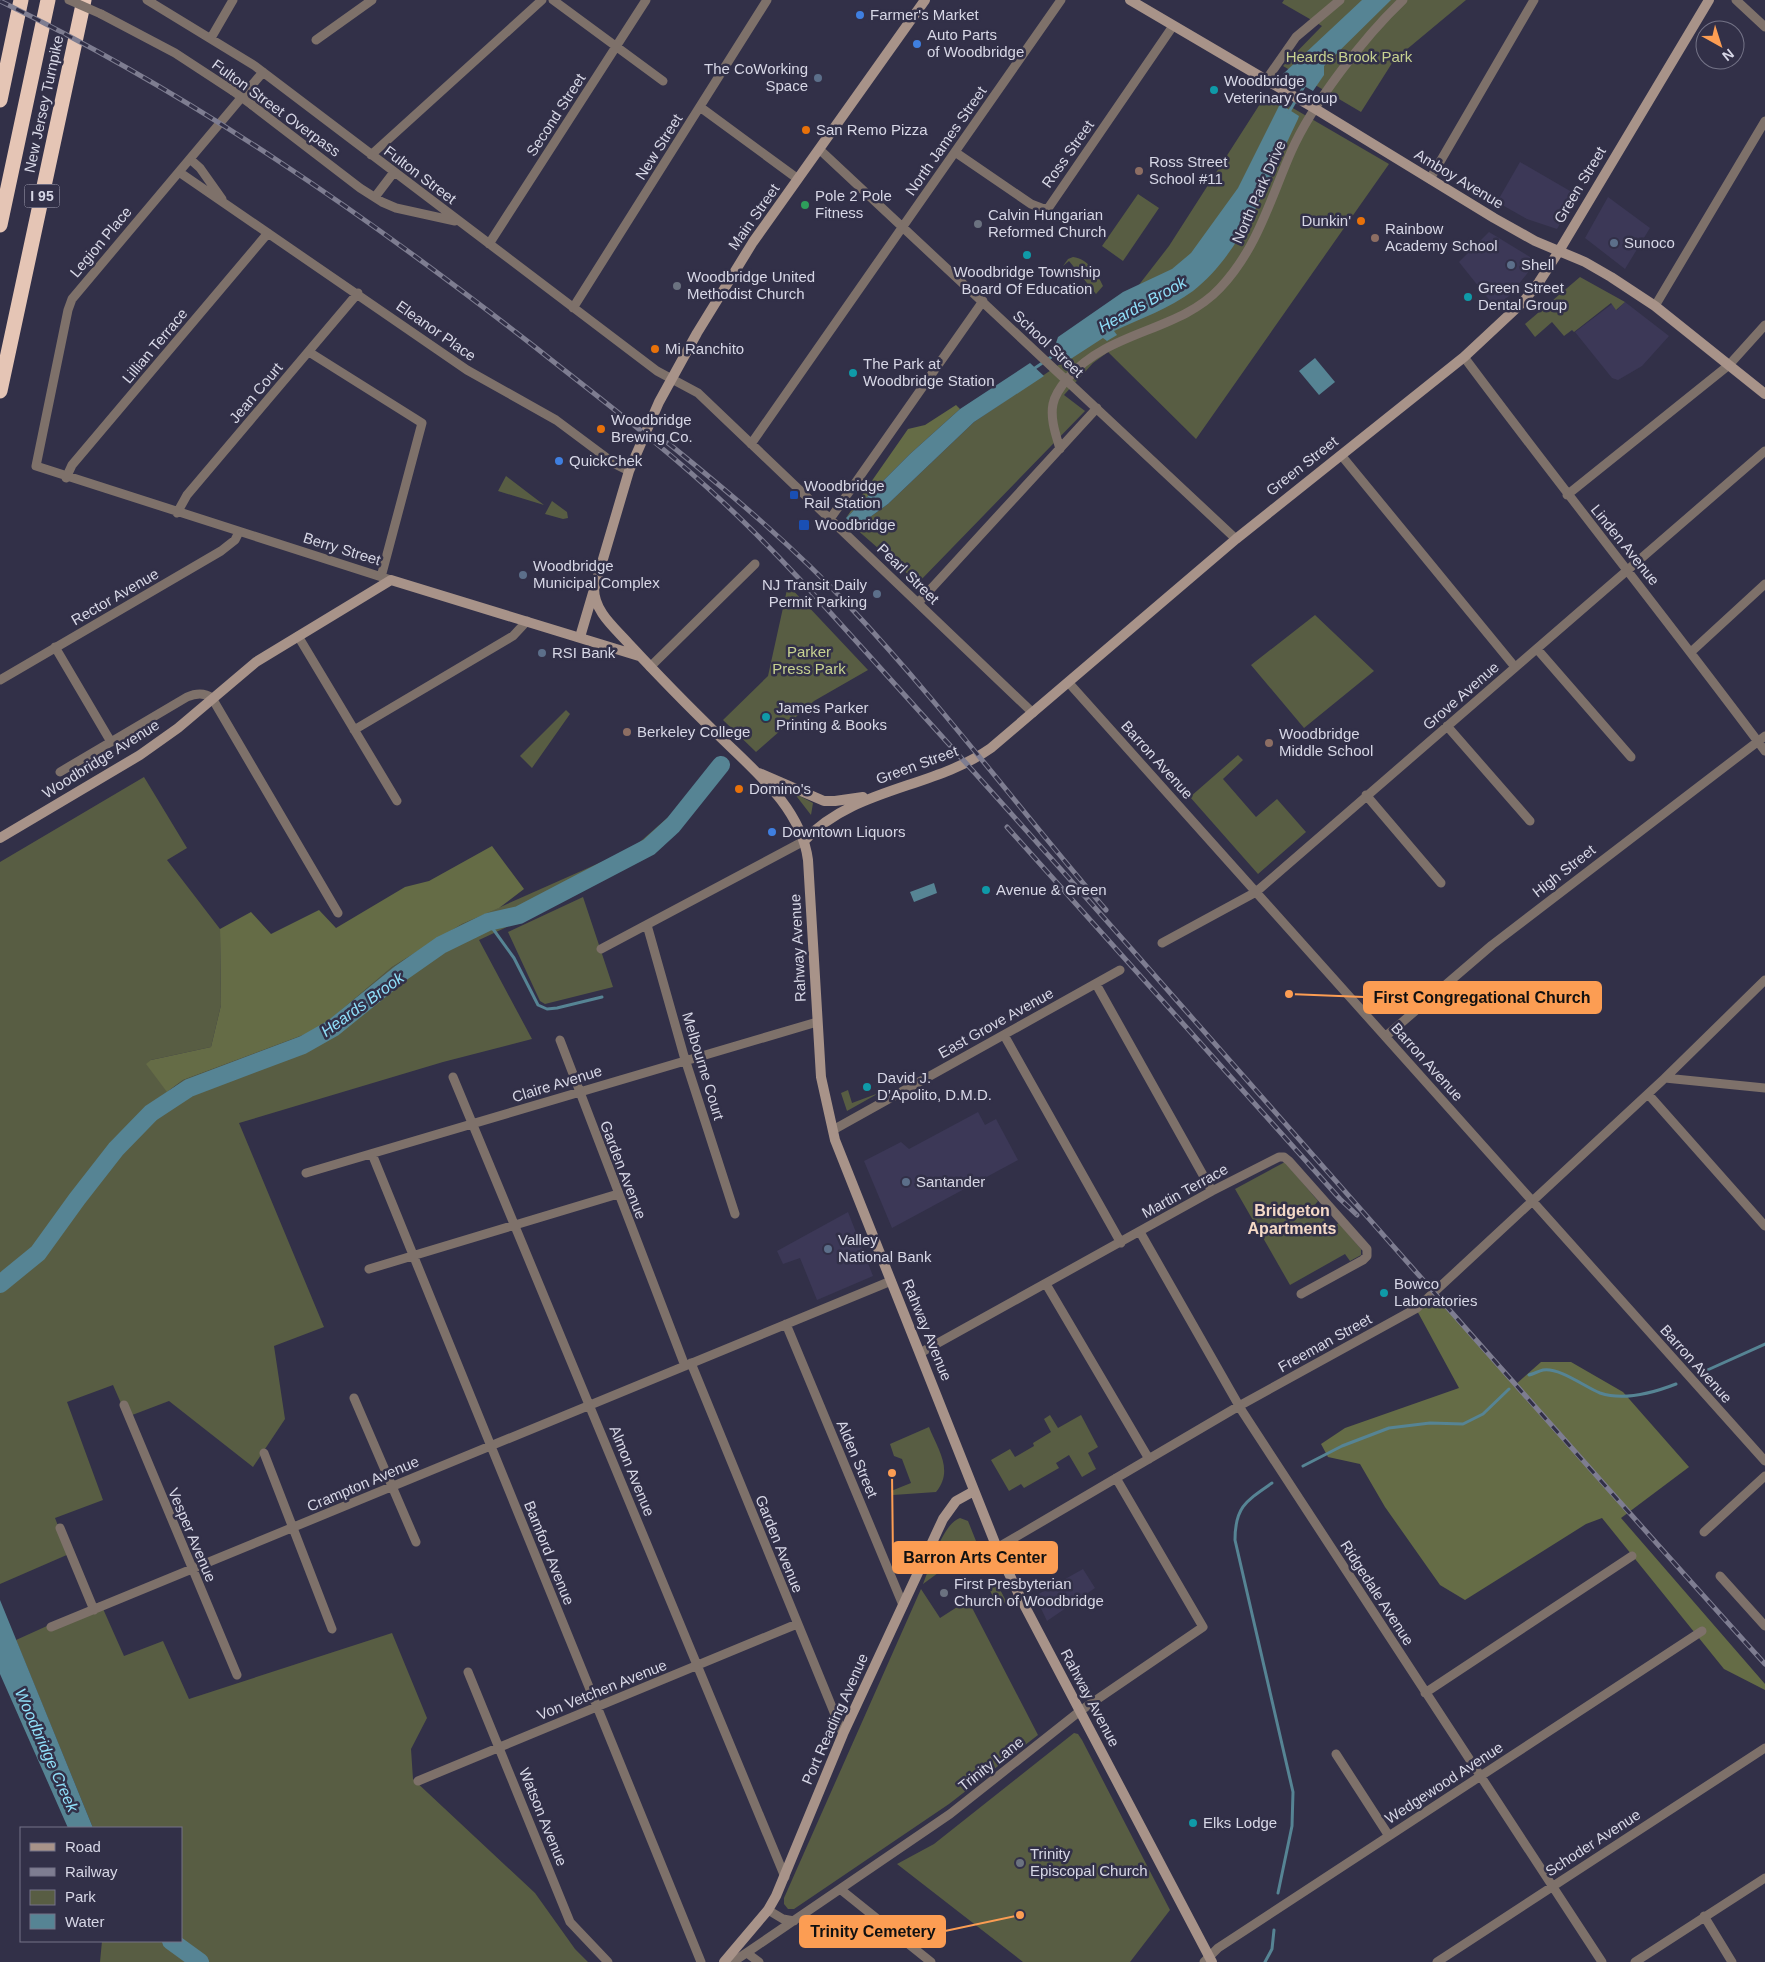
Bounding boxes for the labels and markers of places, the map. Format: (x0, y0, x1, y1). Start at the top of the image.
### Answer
place label: Farmer's Market (870, 6, 980, 23)
marker: Farmer's Market (854, 9, 866, 21)
place label: Auto Parts of Woodbridge (927, 26, 1024, 60)
marker: Auto Parts of Woodbridge (911, 38, 923, 50)
place label: The CoWorking Space (704, 60, 808, 94)
marker: The CoWorking Space (812, 72, 824, 84)
place label: Woodbridge Veterinary Group (1224, 72, 1337, 106)
marker: Woodbridge Veterinary Group (1208, 84, 1220, 96)
place label: San Remo Pizza (816, 121, 928, 138)
marker: San Remo Pizza (800, 124, 812, 136)
place label: Ross Street School #11 (1149, 153, 1228, 187)
marker: Ross Street School #11 (1133, 165, 1145, 177)
place label: Pole 2 Pole Fitness (815, 187, 892, 221)
marker: Pole 2 Pole Fitness (799, 199, 811, 211)
place label: Calvin Hungarian Reformed Church (988, 206, 1106, 240)
place label: Dunkin' (1301, 212, 1351, 229)
marker: Dunkin' (1355, 215, 1367, 227)
marker: Calvin Hungarian Reformed Church (972, 218, 984, 230)
place label: Rainbow Academy School (1385, 220, 1498, 254)
marker: Rainbow Academy School (1369, 232, 1381, 244)
place label: Sunoco (1624, 234, 1675, 251)
marker: Sunoco (1608, 237, 1620, 249)
marker: Woodbridge Township Board Of Education (1021, 249, 1033, 261)
place label: Shell (1521, 256, 1554, 273)
marker: Shell (1505, 259, 1517, 271)
place label: Woodbridge Township Board Of Education (953, 263, 1101, 297)
place label: Woodbridge United Methodist Church (687, 268, 815, 302)
place label: Green Street Dental Group (1478, 279, 1567, 313)
marker: Woodbridge United Methodist Church (671, 280, 683, 292)
marker: Green Street Dental Group (1462, 291, 1474, 303)
place label: Mi Ranchito (665, 340, 744, 357)
marker: Mi Ranchito (649, 343, 661, 355)
place label: The Park at Woodbridge Station (863, 355, 994, 389)
marker: The Park at Woodbridge Station (847, 367, 859, 379)
place label: Woodbridge Brewing Co. (611, 411, 693, 445)
marker: Woodbridge Brewing Co. (595, 423, 607, 435)
place label: QuickChek (569, 452, 643, 469)
marker: QuickChek (553, 455, 565, 467)
place label: Woodbridge Rail Station (804, 477, 885, 511)
marker: Woodbridge Rail Station (788, 489, 800, 501)
place label: Woodbridge (815, 516, 896, 533)
marker: Woodbridge (797, 518, 811, 532)
place label: Woodbridge Municipal Complex (533, 557, 660, 591)
marker: Woodbridge Municipal Complex (517, 569, 529, 581)
place label: NJ Transit Daily Permit Parking (762, 576, 867, 610)
marker: NJ Transit Daily Permit Parking (871, 588, 883, 600)
place label: RSI Bank (552, 644, 616, 661)
marker: RSI Bank (536, 647, 548, 659)
place label: James Parker Printing & Books (776, 699, 887, 733)
marker: James Parker Printing & Books (760, 711, 772, 723)
place label: Berkeley College (637, 723, 750, 740)
place label: Woodbridge Middle School (1279, 725, 1373, 759)
marker: Berkeley College (621, 726, 633, 738)
marker: Woodbridge Middle School (1263, 737, 1275, 749)
place label: Domino's (749, 780, 811, 797)
marker: Domino's (733, 783, 745, 795)
place label: Downtown Liquors (782, 823, 905, 840)
marker: Downtown Liquors (766, 826, 778, 838)
place label: Avenue & Green (996, 881, 1107, 898)
marker: Avenue & Green (980, 884, 992, 896)
callout: First Congregational Church (1364, 982, 1601, 1013)
place label: David J. D’Apolito, D.M.D. (877, 1069, 992, 1103)
marker: David J. D’Apolito, D.M.D. (861, 1081, 873, 1093)
place label: Santander (916, 1173, 985, 1190)
marker: Santander (900, 1176, 912, 1188)
place label: Valley National Bank (838, 1231, 932, 1265)
marker: Valley National Bank (822, 1243, 834, 1255)
place label: Bowco Laboratories (1394, 1275, 1477, 1309)
marker: Bowco Laboratories (1378, 1287, 1390, 1299)
callout: Barron Arts Center (893, 1542, 1057, 1573)
place label: First Presbyterian Church of Woodbridge (954, 1575, 1104, 1609)
marker: First Presbyterian Church of Woodbridge (938, 1587, 950, 1599)
place label: Elks Lodge (1203, 1814, 1277, 1831)
marker: Elks Lodge (1187, 1817, 1199, 1829)
place label: Trinity Episcopal Church (1030, 1845, 1148, 1879)
marker: Trinity Episcopal Church (1014, 1857, 1026, 1869)
callout: Trinity Cemetery (800, 1916, 945, 1947)

